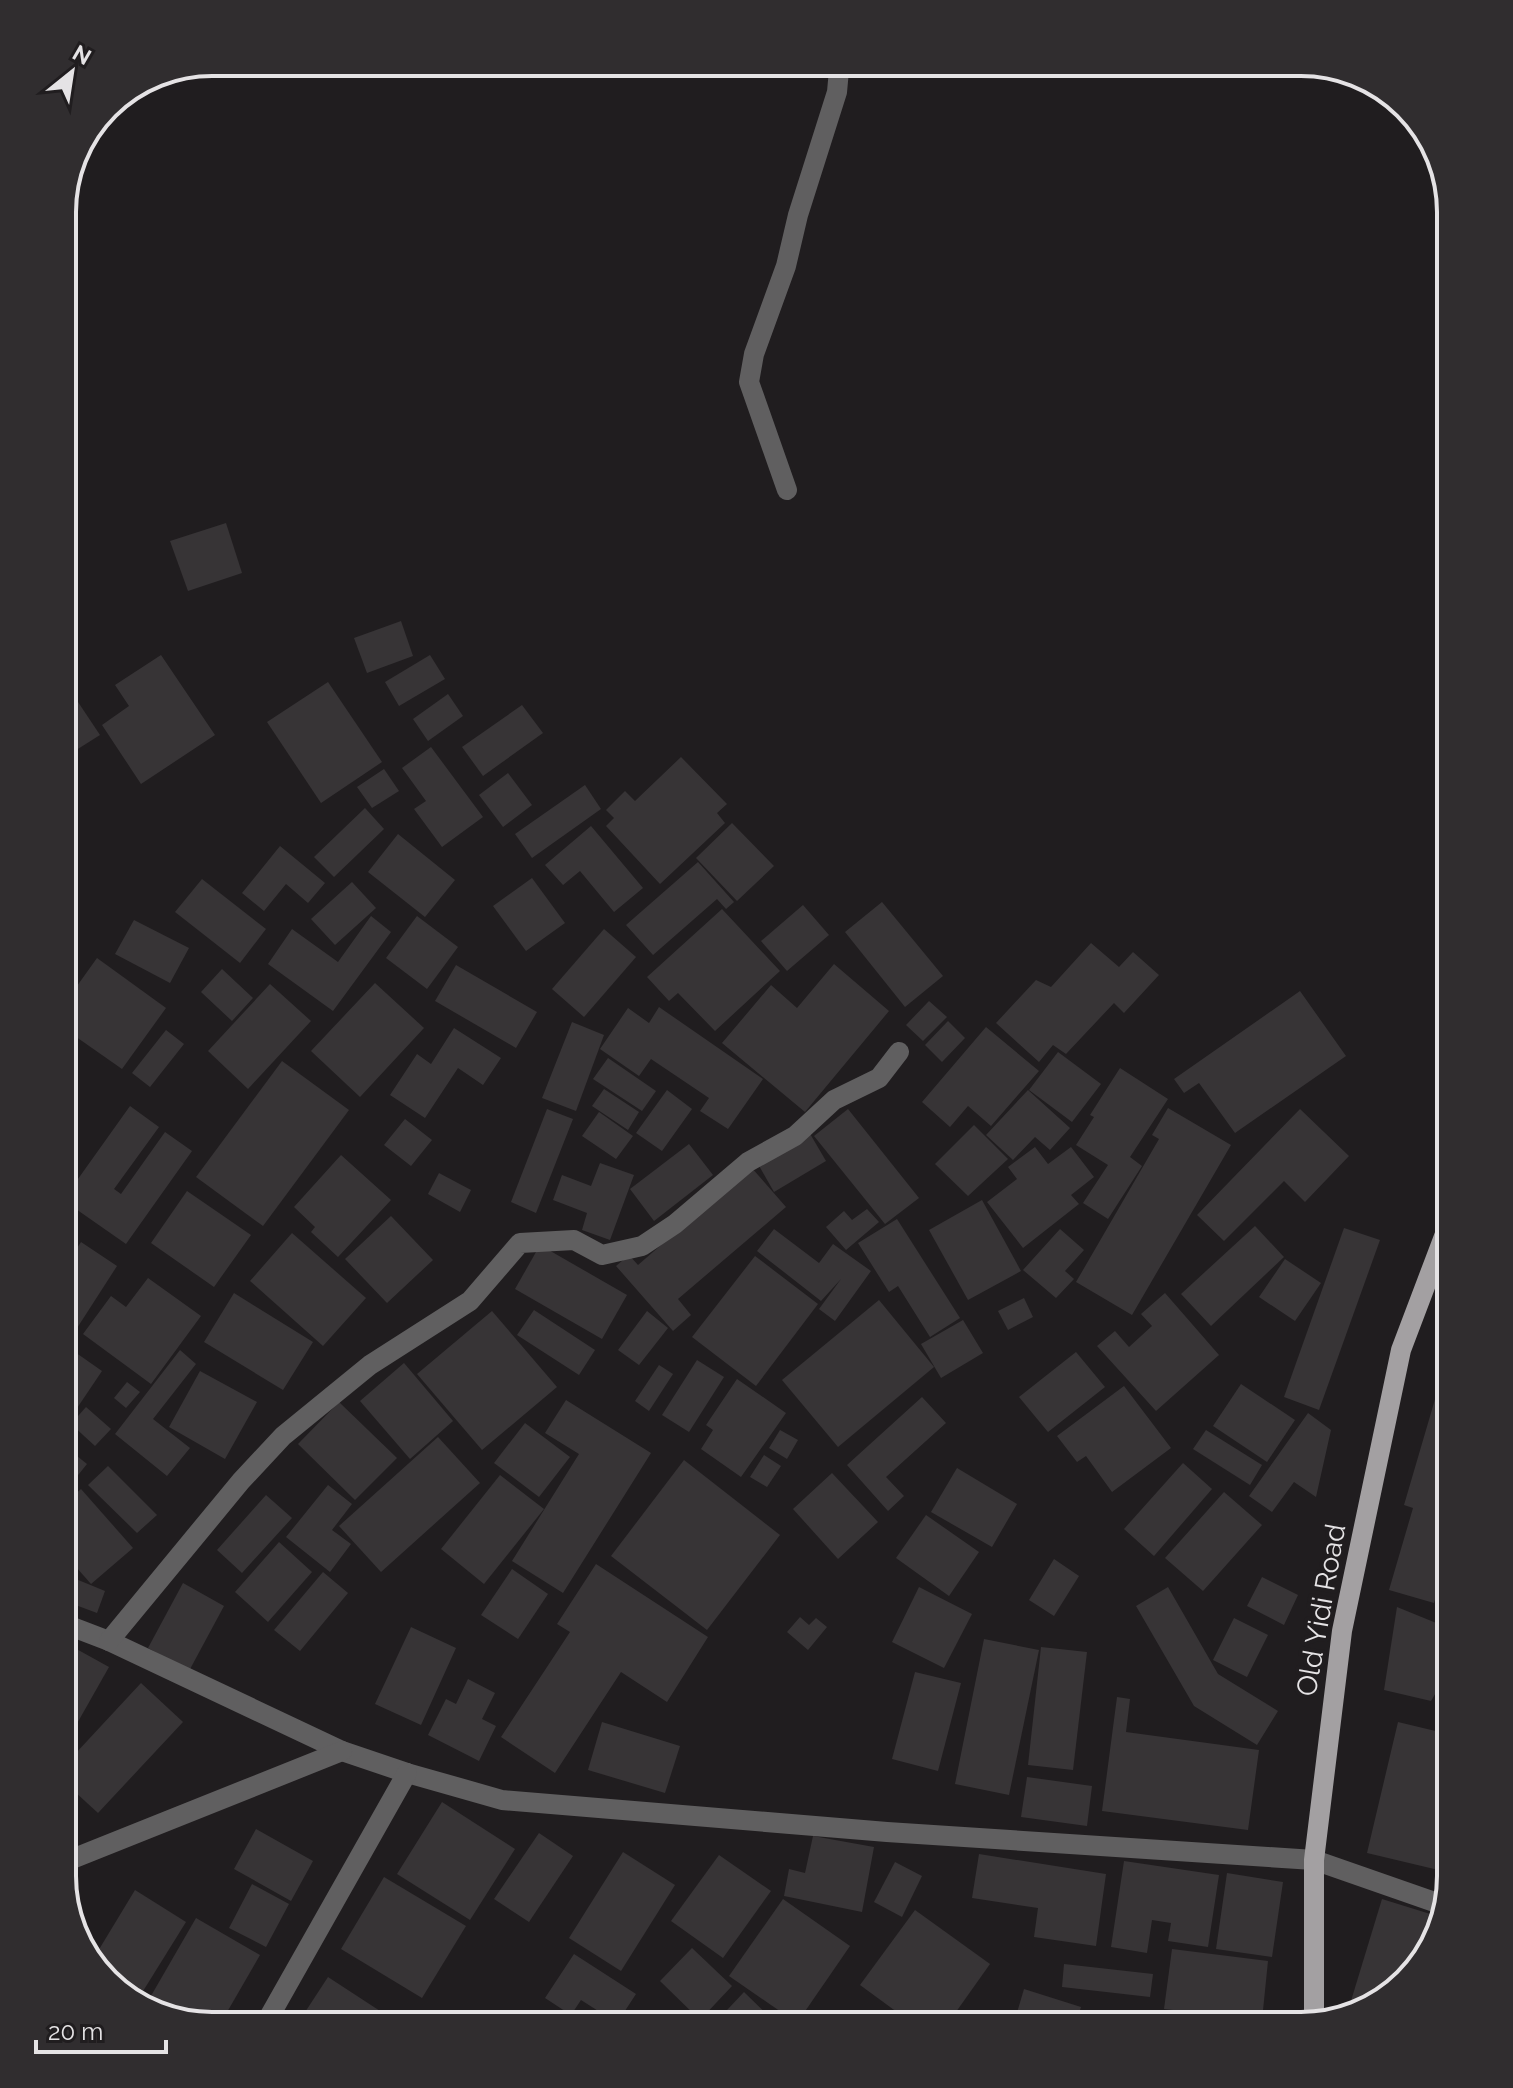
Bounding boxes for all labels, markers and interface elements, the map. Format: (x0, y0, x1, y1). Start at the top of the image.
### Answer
north arrow (32, 32, 112, 112)
text: N (68, 39, 96, 70)
street label: Old Yidi Road (1290, 1521, 1352, 1699)
scale bar (36, 2004, 166, 2054)
text: 20 m (48, 2017, 103, 2046)

